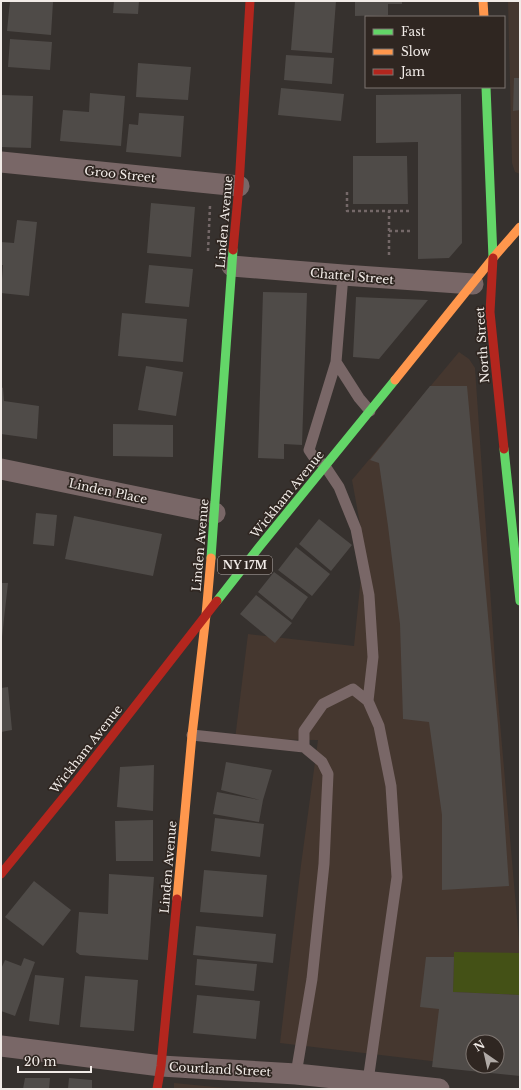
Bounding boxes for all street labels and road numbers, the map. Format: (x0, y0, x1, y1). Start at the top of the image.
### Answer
street label: Groo Street (84, 163, 157, 185)
street label: Linden Avenue (212, 175, 236, 269)
street label: Chattel Street (310, 265, 395, 287)
street label: North Street (472, 306, 492, 384)
street label: Wickham Avenue (246, 447, 327, 542)
street label: Linden Place (67, 475, 149, 507)
street label: Linden Avenue (188, 498, 212, 592)
road number: NY 17M (218, 556, 272, 574)
street label: Wickham Avenue (46, 702, 125, 797)
street label: Linden Avenue (156, 820, 180, 914)
street label: Courtland Street (169, 1059, 272, 1079)

